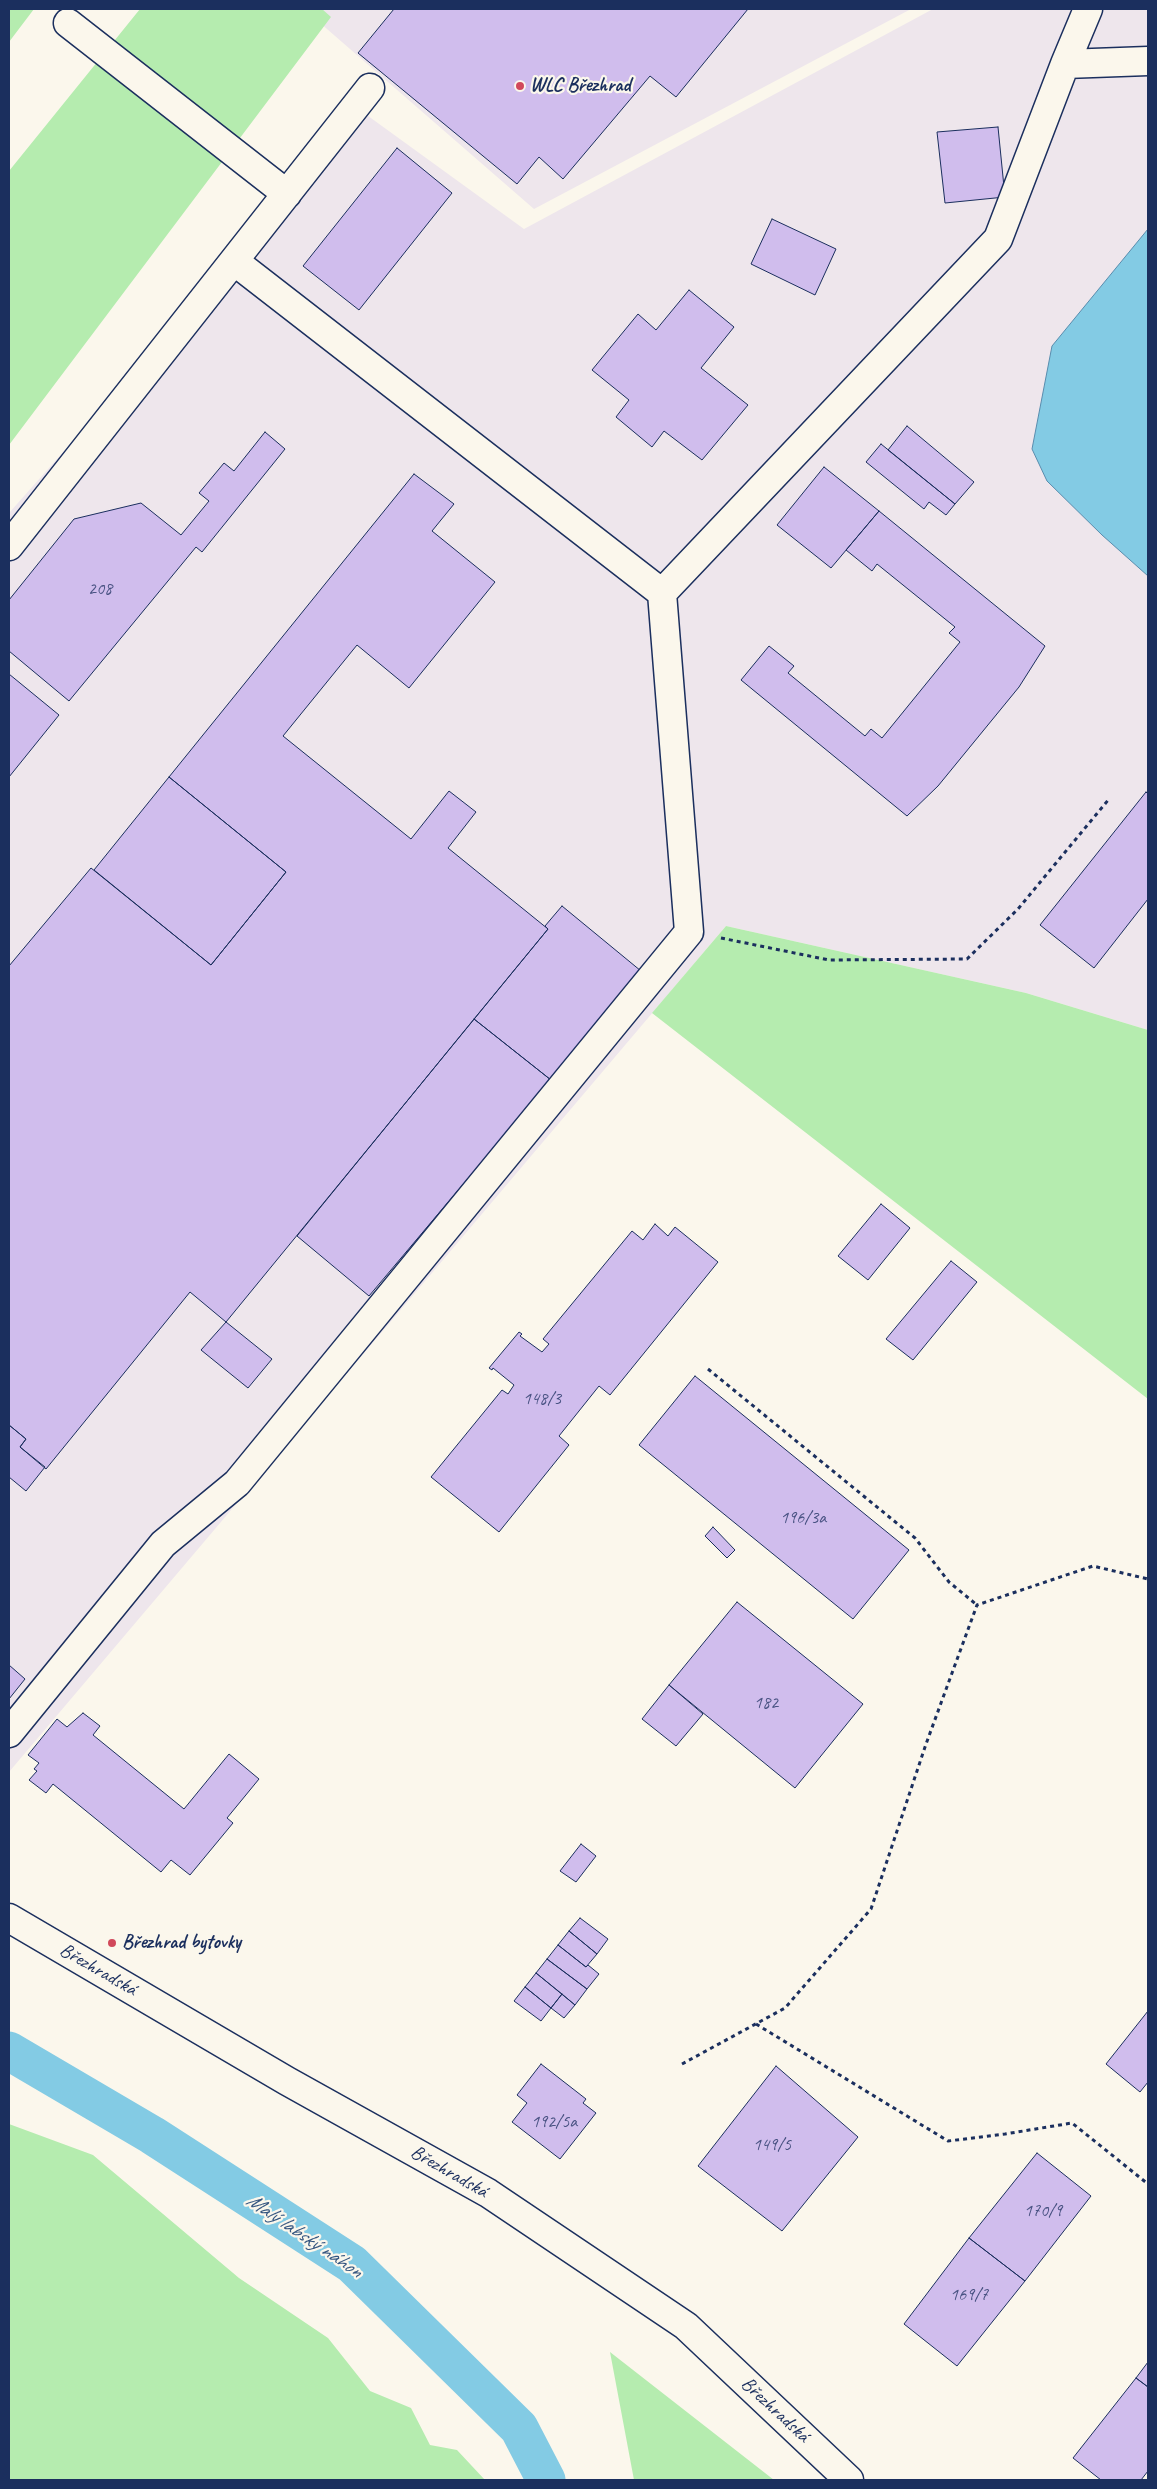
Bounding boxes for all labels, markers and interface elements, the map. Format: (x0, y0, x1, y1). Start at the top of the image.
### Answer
place label: WLC Březhrad (530, 74, 631, 98)
marker: WLC Březhrad (514, 80, 526, 92)
house number: 208 (88, 578, 112, 600)
house number: 148/3 (523, 1388, 561, 1410)
house number: 196/3a (780, 1507, 826, 1529)
house number: 182 (754, 1692, 778, 1714)
place label: Březhrad bytovky (122, 1931, 241, 1955)
marker: Březhrad bytovky (106, 1937, 118, 1949)
street label: Březhradská (55, 1938, 141, 2002)
house number: 192/5a (531, 2111, 577, 2133)
house number: 149/5 (753, 2134, 791, 2156)
street label: Březhradská (406, 2140, 492, 2204)
water label: Malý labský náhon (241, 2188, 367, 2284)
house number: 170/9 (1024, 2200, 1062, 2222)
house number: 169/7 (950, 2284, 988, 2306)
street label: Březhradská (736, 2372, 814, 2448)

